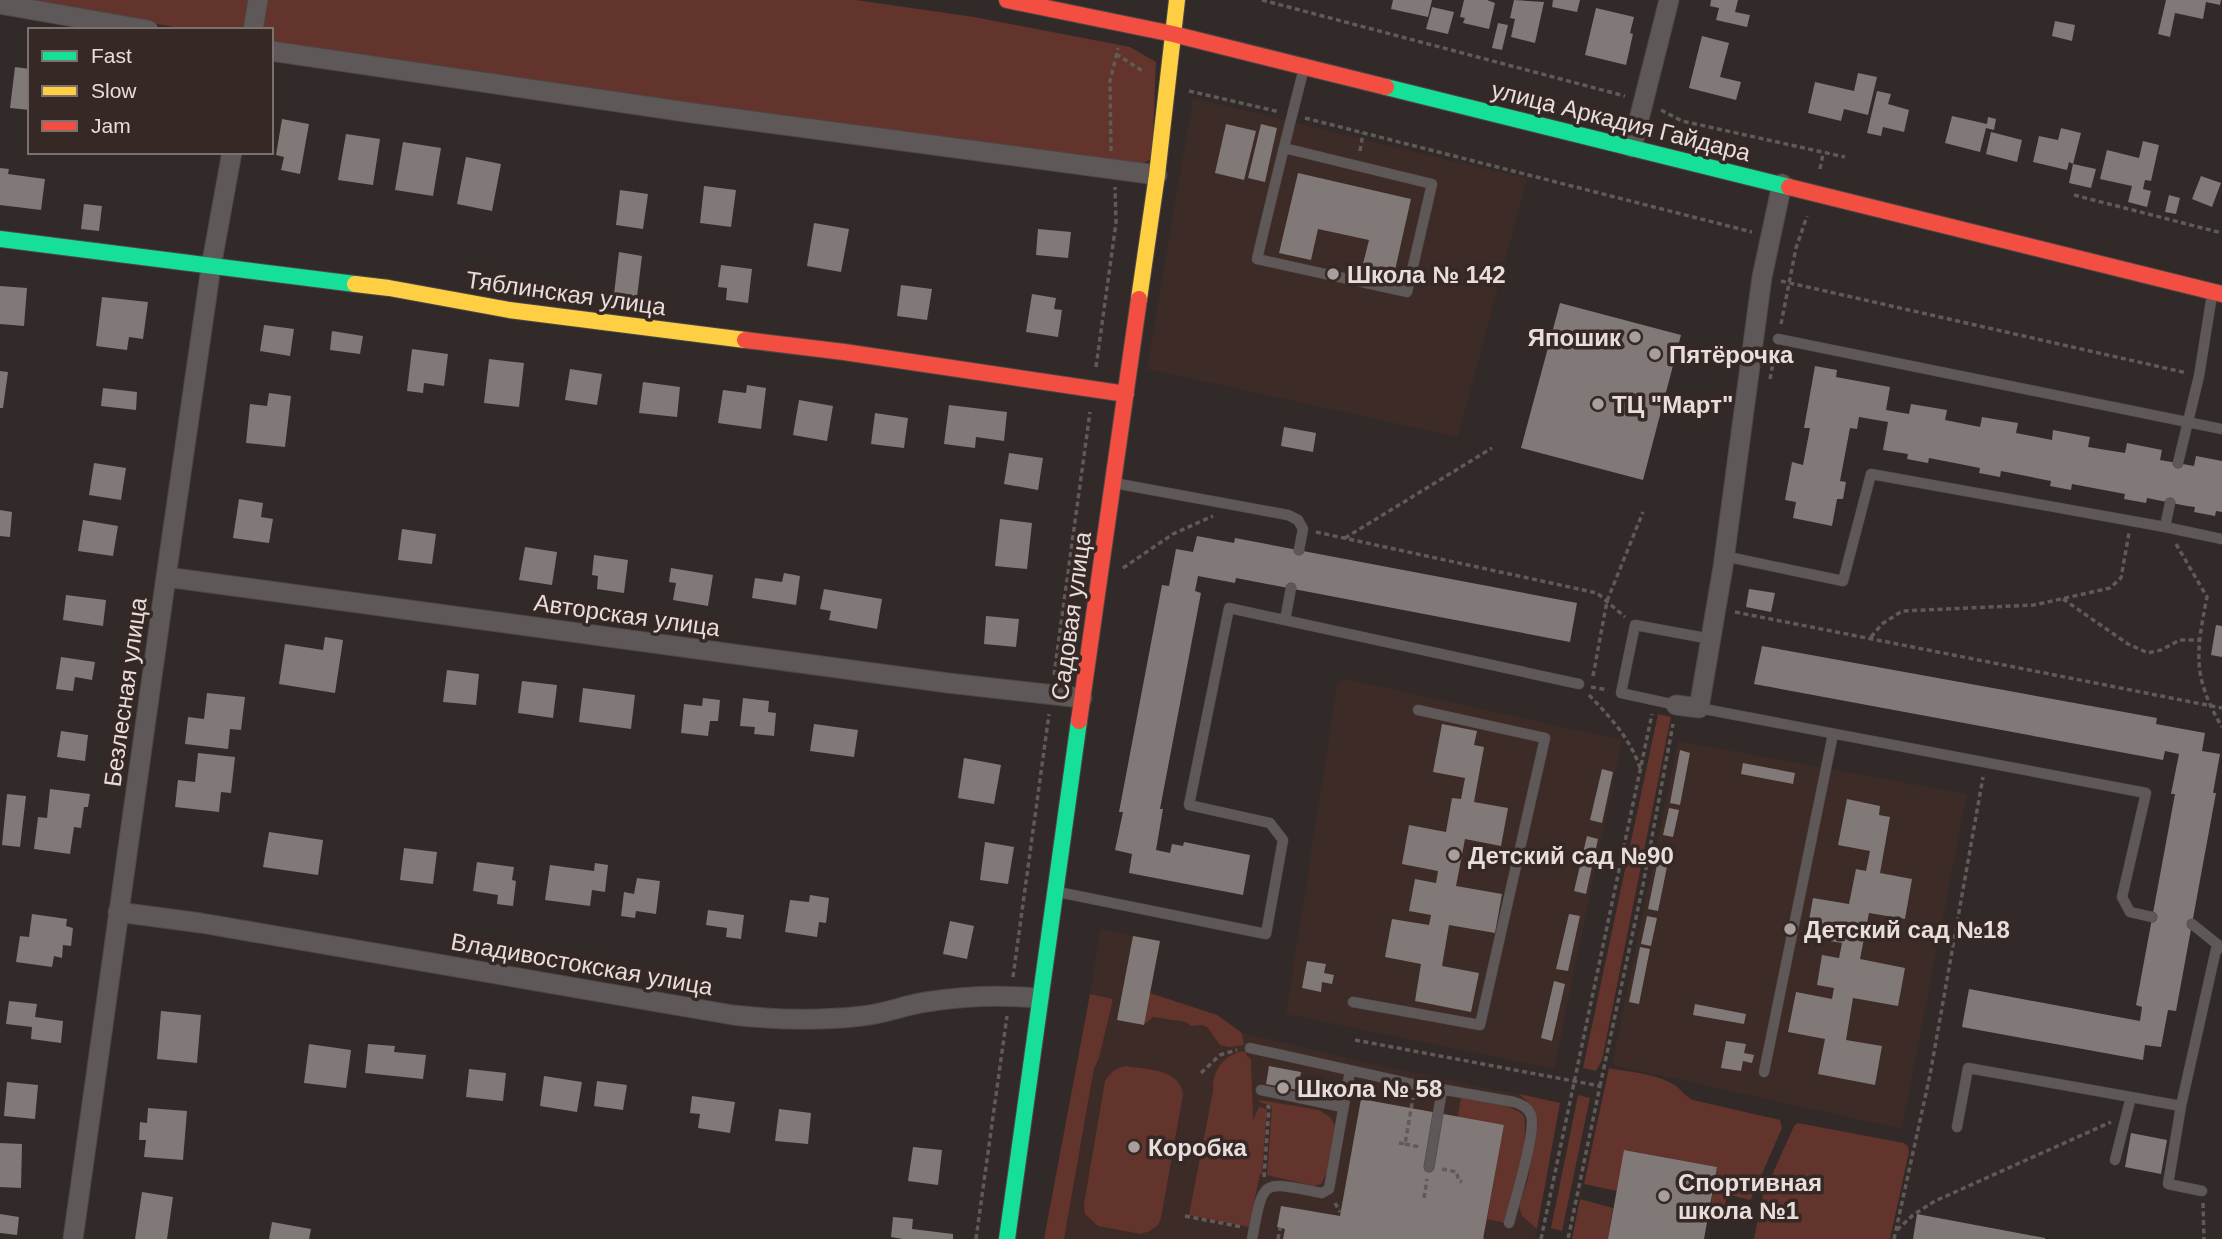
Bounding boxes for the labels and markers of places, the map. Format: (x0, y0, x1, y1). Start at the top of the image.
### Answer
place label: Школа № 142 (1347, 261, 1506, 288)
marker: Школа № 142 (1325, 266, 1341, 282)
place label: Япошик (1528, 324, 1622, 351)
marker: Япошик (1627, 329, 1643, 345)
place label: Пятёрочка (1669, 341, 1794, 368)
marker: Пятёрочка (1647, 346, 1663, 362)
place label: ТЦ "Март" (1612, 391, 1733, 418)
marker: ТЦ "Март" (1590, 396, 1606, 412)
place label: Детский сад №90 (1468, 842, 1674, 869)
marker: Детский сад №90 (1446, 847, 1462, 863)
place label: Детский сад №18 (1804, 916, 2010, 943)
marker: Детский сад №18 (1782, 921, 1798, 937)
place label: Школа № 58 (1297, 1075, 1442, 1102)
marker: Школа № 58 (1275, 1080, 1291, 1096)
place label: Коробка (1148, 1134, 1247, 1161)
marker: Коробка (1126, 1139, 1142, 1155)
place label: Спортивная школа №1 (1678, 1169, 1822, 1224)
marker: Спортивная школа №1 (1656, 1188, 1672, 1204)

